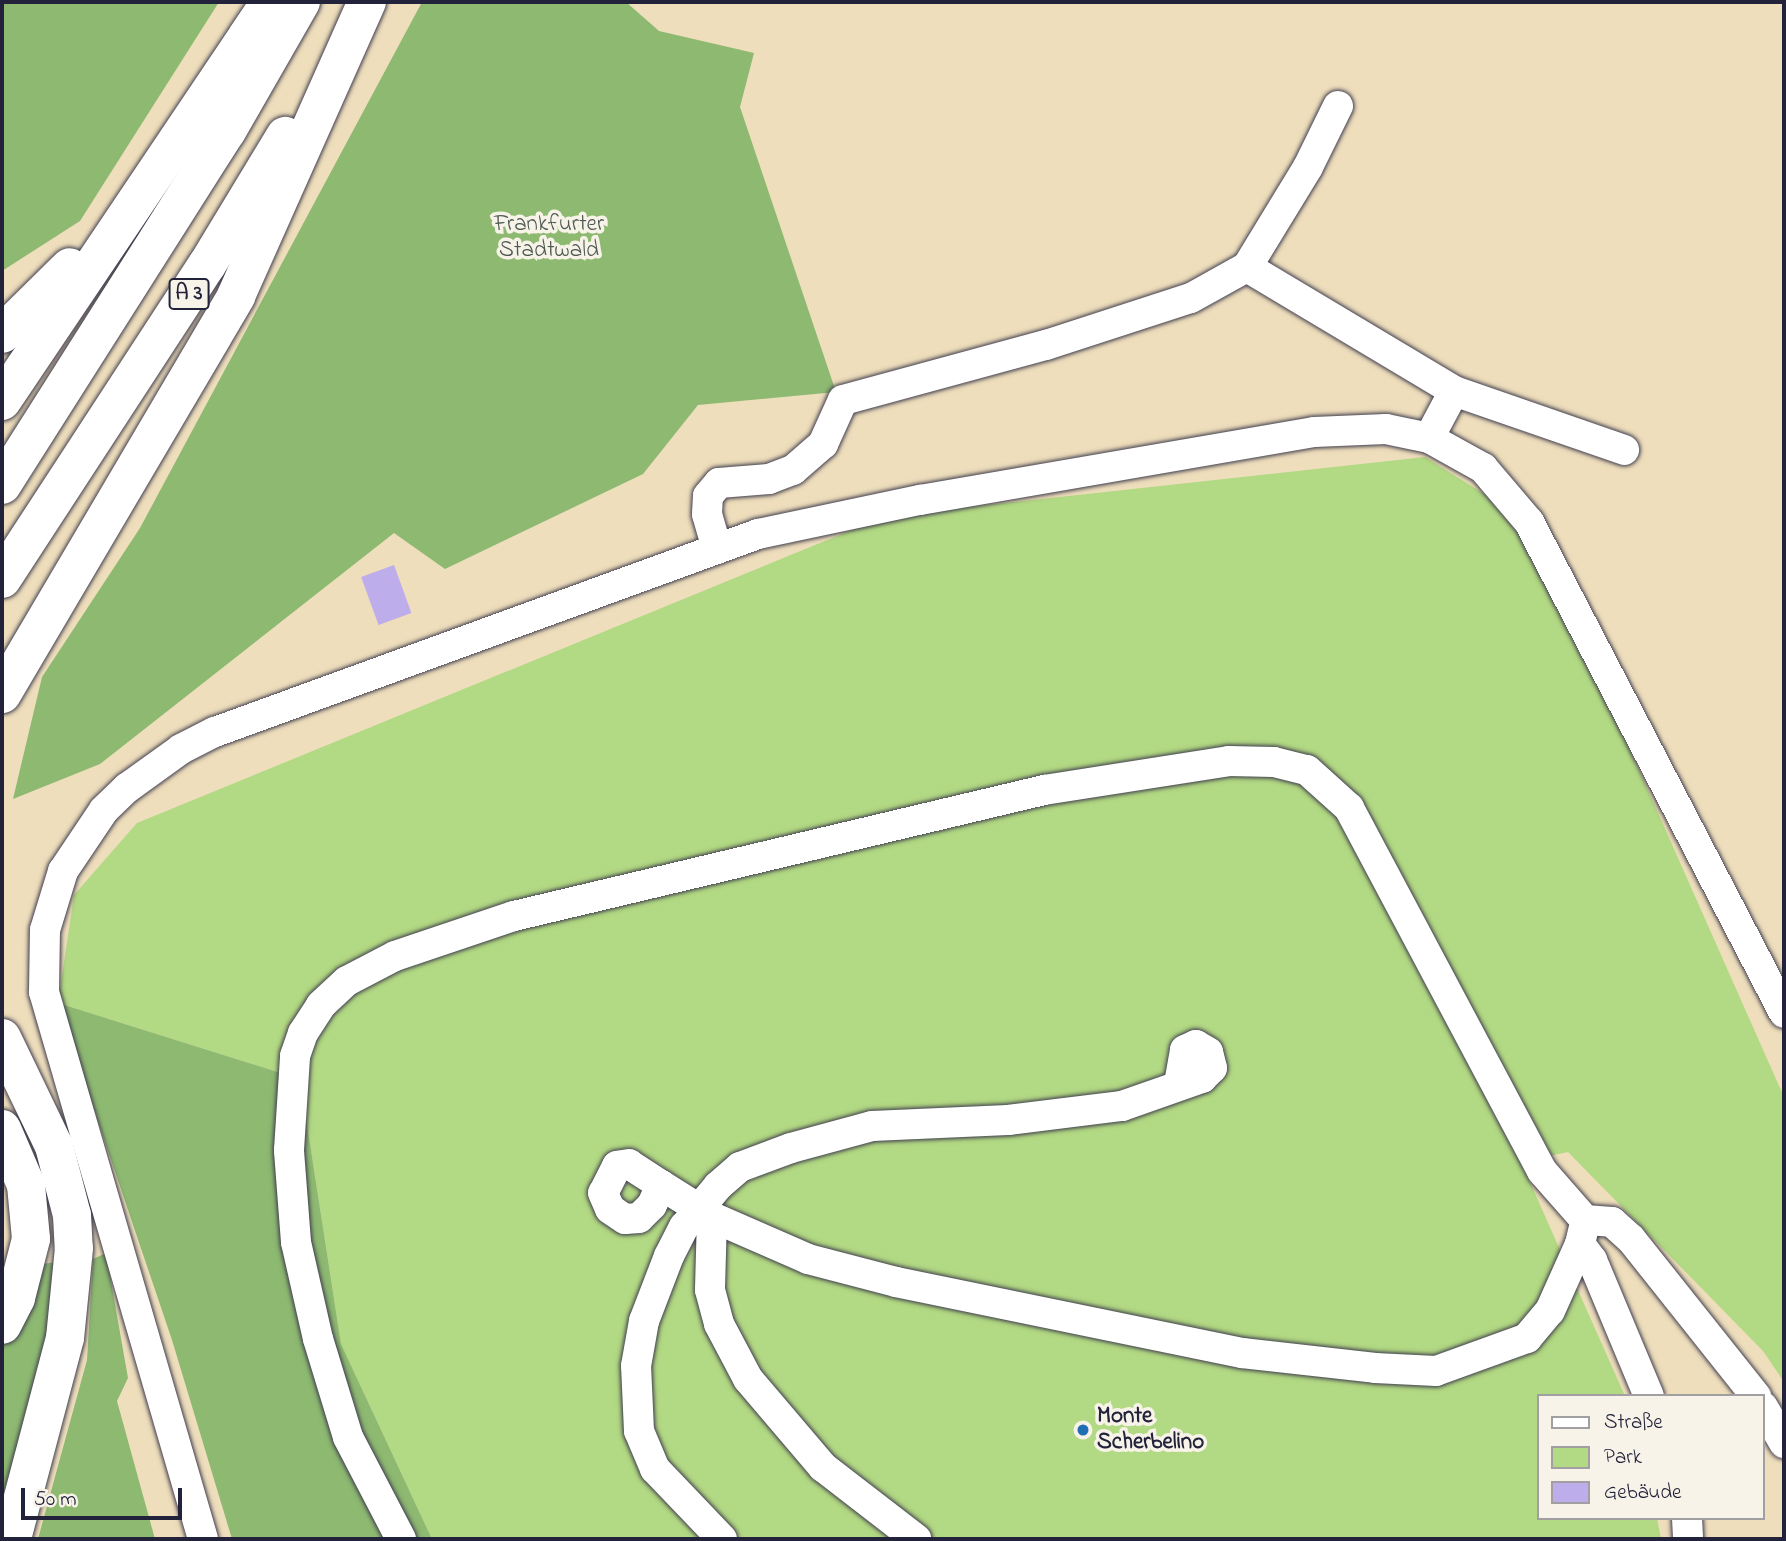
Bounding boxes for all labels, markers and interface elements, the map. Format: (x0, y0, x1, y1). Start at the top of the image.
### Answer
park label: Frankfurter Stadtwald (494, 211, 604, 265)
road number: A 3 (168, 276, 210, 312)
legend (1538, 1394, 1765, 1520)
place label: Monte Scherbelino (1097, 1403, 1204, 1457)
text: Straße (1604, 1408, 1663, 1438)
marker: Monte Scherbelino (1075, 1422, 1091, 1438)
text: Park (1604, 1443, 1642, 1473)
scale bar (24, 1474, 186, 1518)
text: Gebäude (1604, 1478, 1681, 1508)
text: 50 m (34, 1485, 77, 1515)

